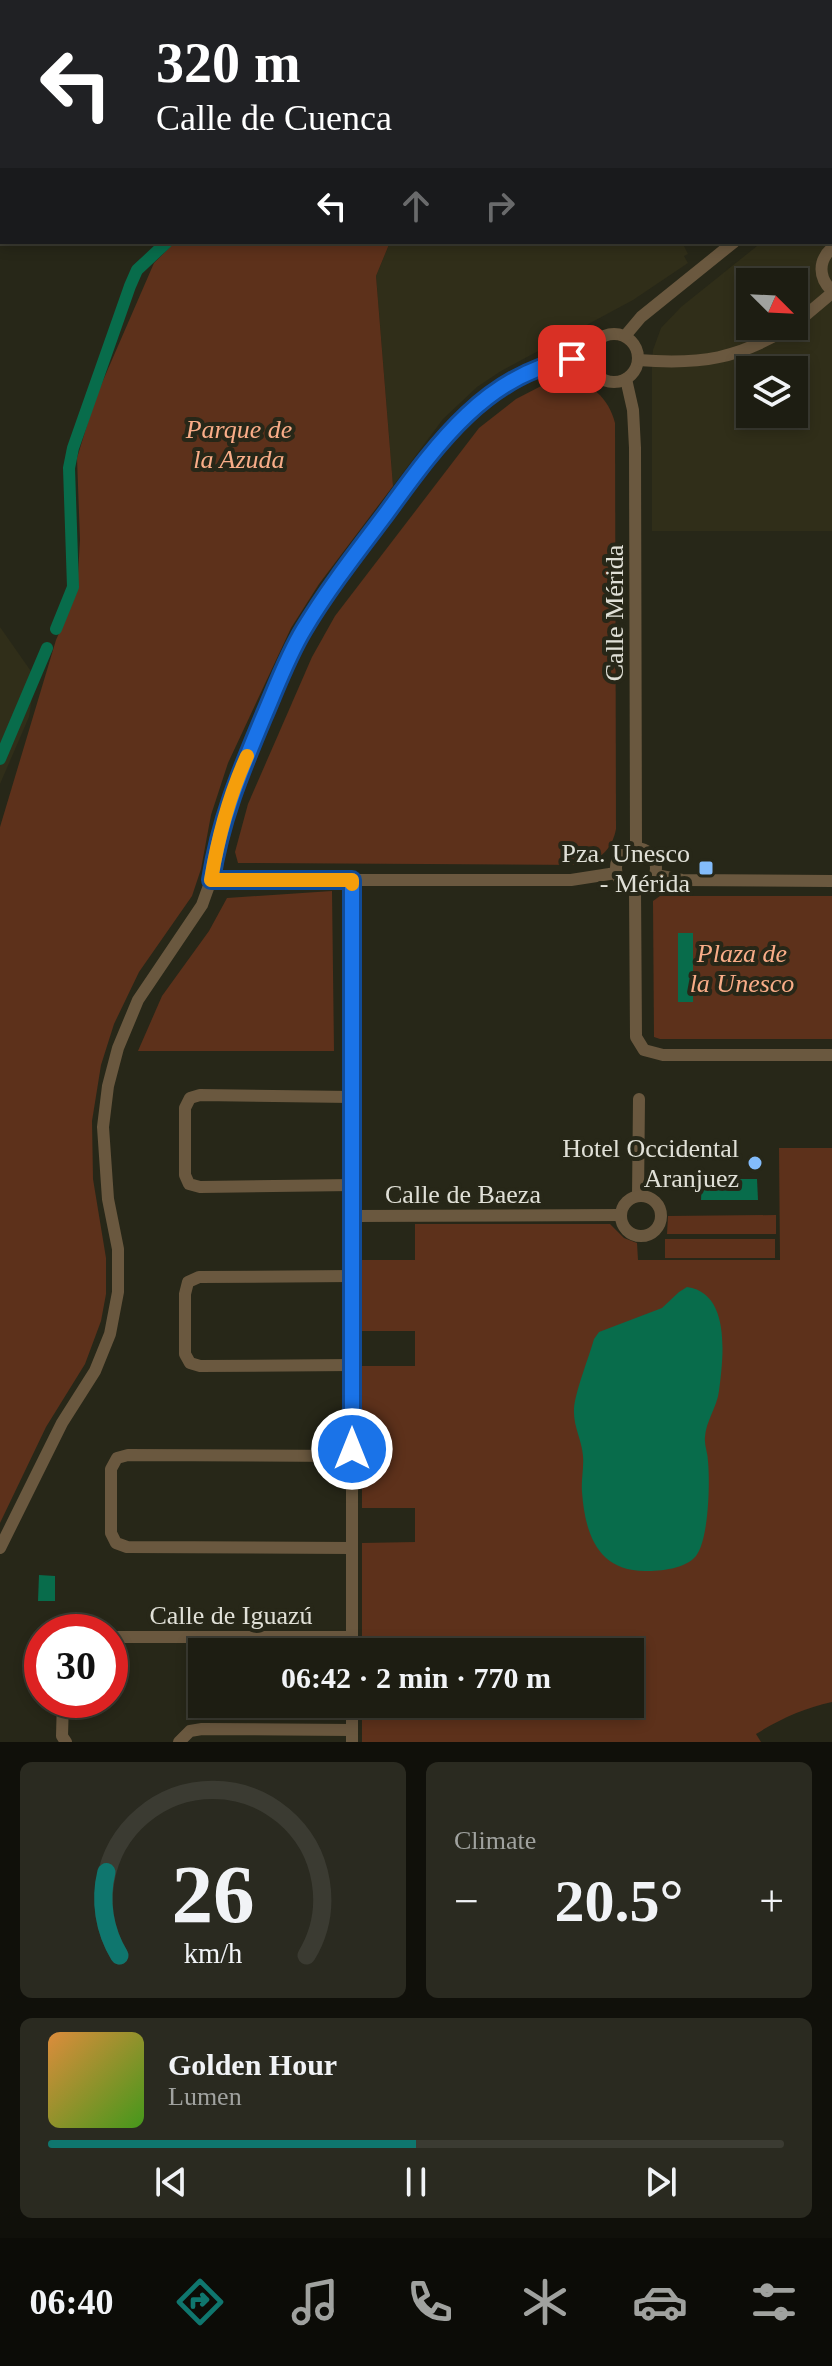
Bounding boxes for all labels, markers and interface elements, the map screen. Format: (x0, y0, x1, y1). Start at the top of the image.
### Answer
icon: left (24, 32, 128, 136)
text: 320 m (156, 32, 301, 94)
text: Calle de Cuenca (156, 98, 392, 138)
icon: left (310, 184, 354, 228)
icon: ahead (394, 184, 438, 228)
icon: right (478, 184, 522, 228)
north arrow (736, 268, 808, 340)
map controls (736, 268, 808, 428)
pin (538, 325, 606, 393)
icon: arrive (550, 337, 594, 381)
button: layers (736, 356, 808, 428)
park label: Parque de la Azuda (185, 415, 292, 474)
street label: Calle Mérida (600, 544, 629, 681)
place label: Pza. Unesco - Mérida (561, 839, 690, 898)
marker: Pza. Unesco - Mérida (697, 859, 715, 877)
park label: Plaza de la Unesco (690, 939, 794, 998)
place label: Hotel Occidental Aranjuez (562, 1134, 739, 1193)
marker: Hotel Occidental Aranjuez (746, 1154, 764, 1172)
street label: Calle de Baeza (385, 1180, 541, 1209)
position arrow (310, 1407, 394, 1491)
street label: Calle de Iguazú (149, 1601, 313, 1630)
speed limit sign: 30 (24, 1614, 128, 1718)
text: 06:42 · 2 min · 770 m (281, 1661, 551, 1694)
text: Climate (454, 1826, 536, 1855)
text: 26 (171, 1848, 255, 1940)
text: 20.5° (555, 1868, 684, 1934)
text: − (454, 1877, 479, 1926)
text: + (759, 1877, 784, 1926)
text: km/h (184, 1938, 242, 1969)
text: Golden Hour (168, 2048, 337, 2081)
text: Lumen (168, 2082, 242, 2111)
icon: previous (149, 2160, 193, 2204)
icon: pause (394, 2160, 438, 2204)
icon: next (639, 2160, 683, 2204)
icon: directions (172, 2274, 228, 2330)
icon: music (287, 2274, 343, 2330)
icon: phone (402, 2274, 458, 2330)
icon: climate (517, 2274, 573, 2330)
icon: car (632, 2274, 688, 2330)
icon: filters (746, 2274, 802, 2330)
text: 06:40 (29, 2282, 113, 2322)

